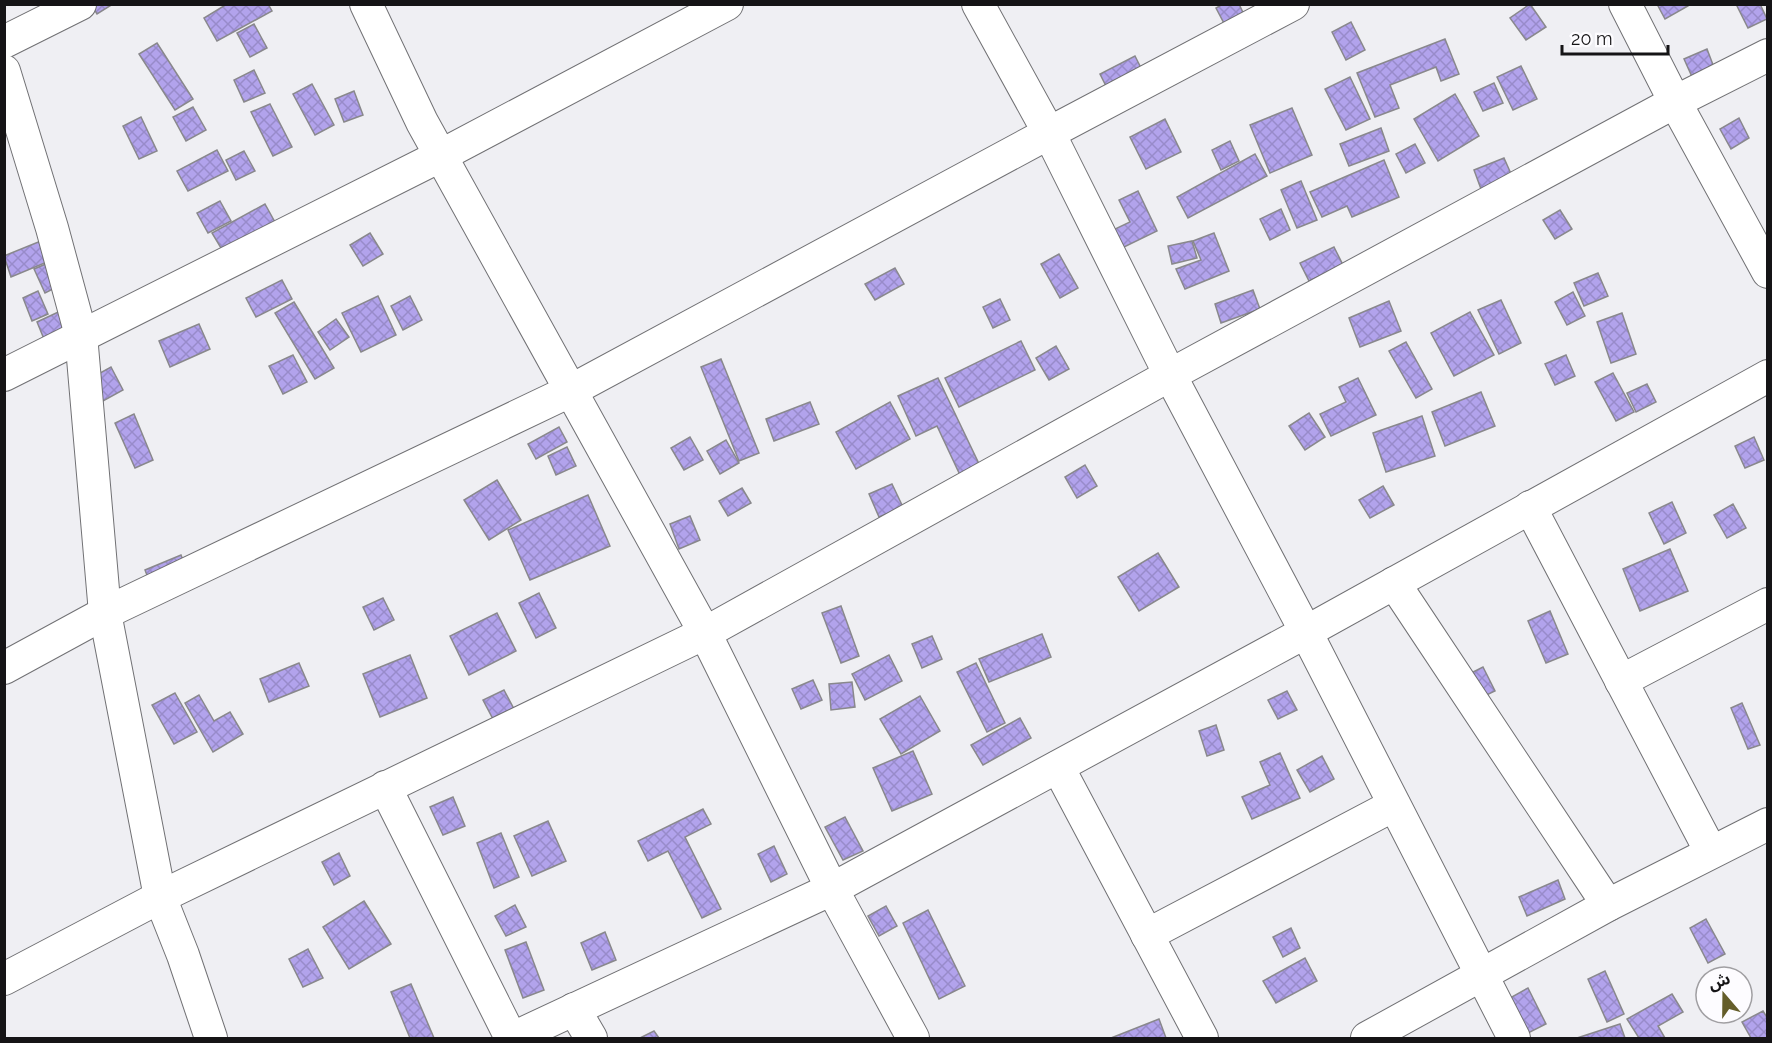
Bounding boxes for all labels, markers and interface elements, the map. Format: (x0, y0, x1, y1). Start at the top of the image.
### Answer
scale bar (1562, 18, 1668, 56)
text: 20 m (1571, 28, 1613, 49)
north arrow (1694, 965, 1754, 1025)
text: ش (1705, 969, 1733, 994)

